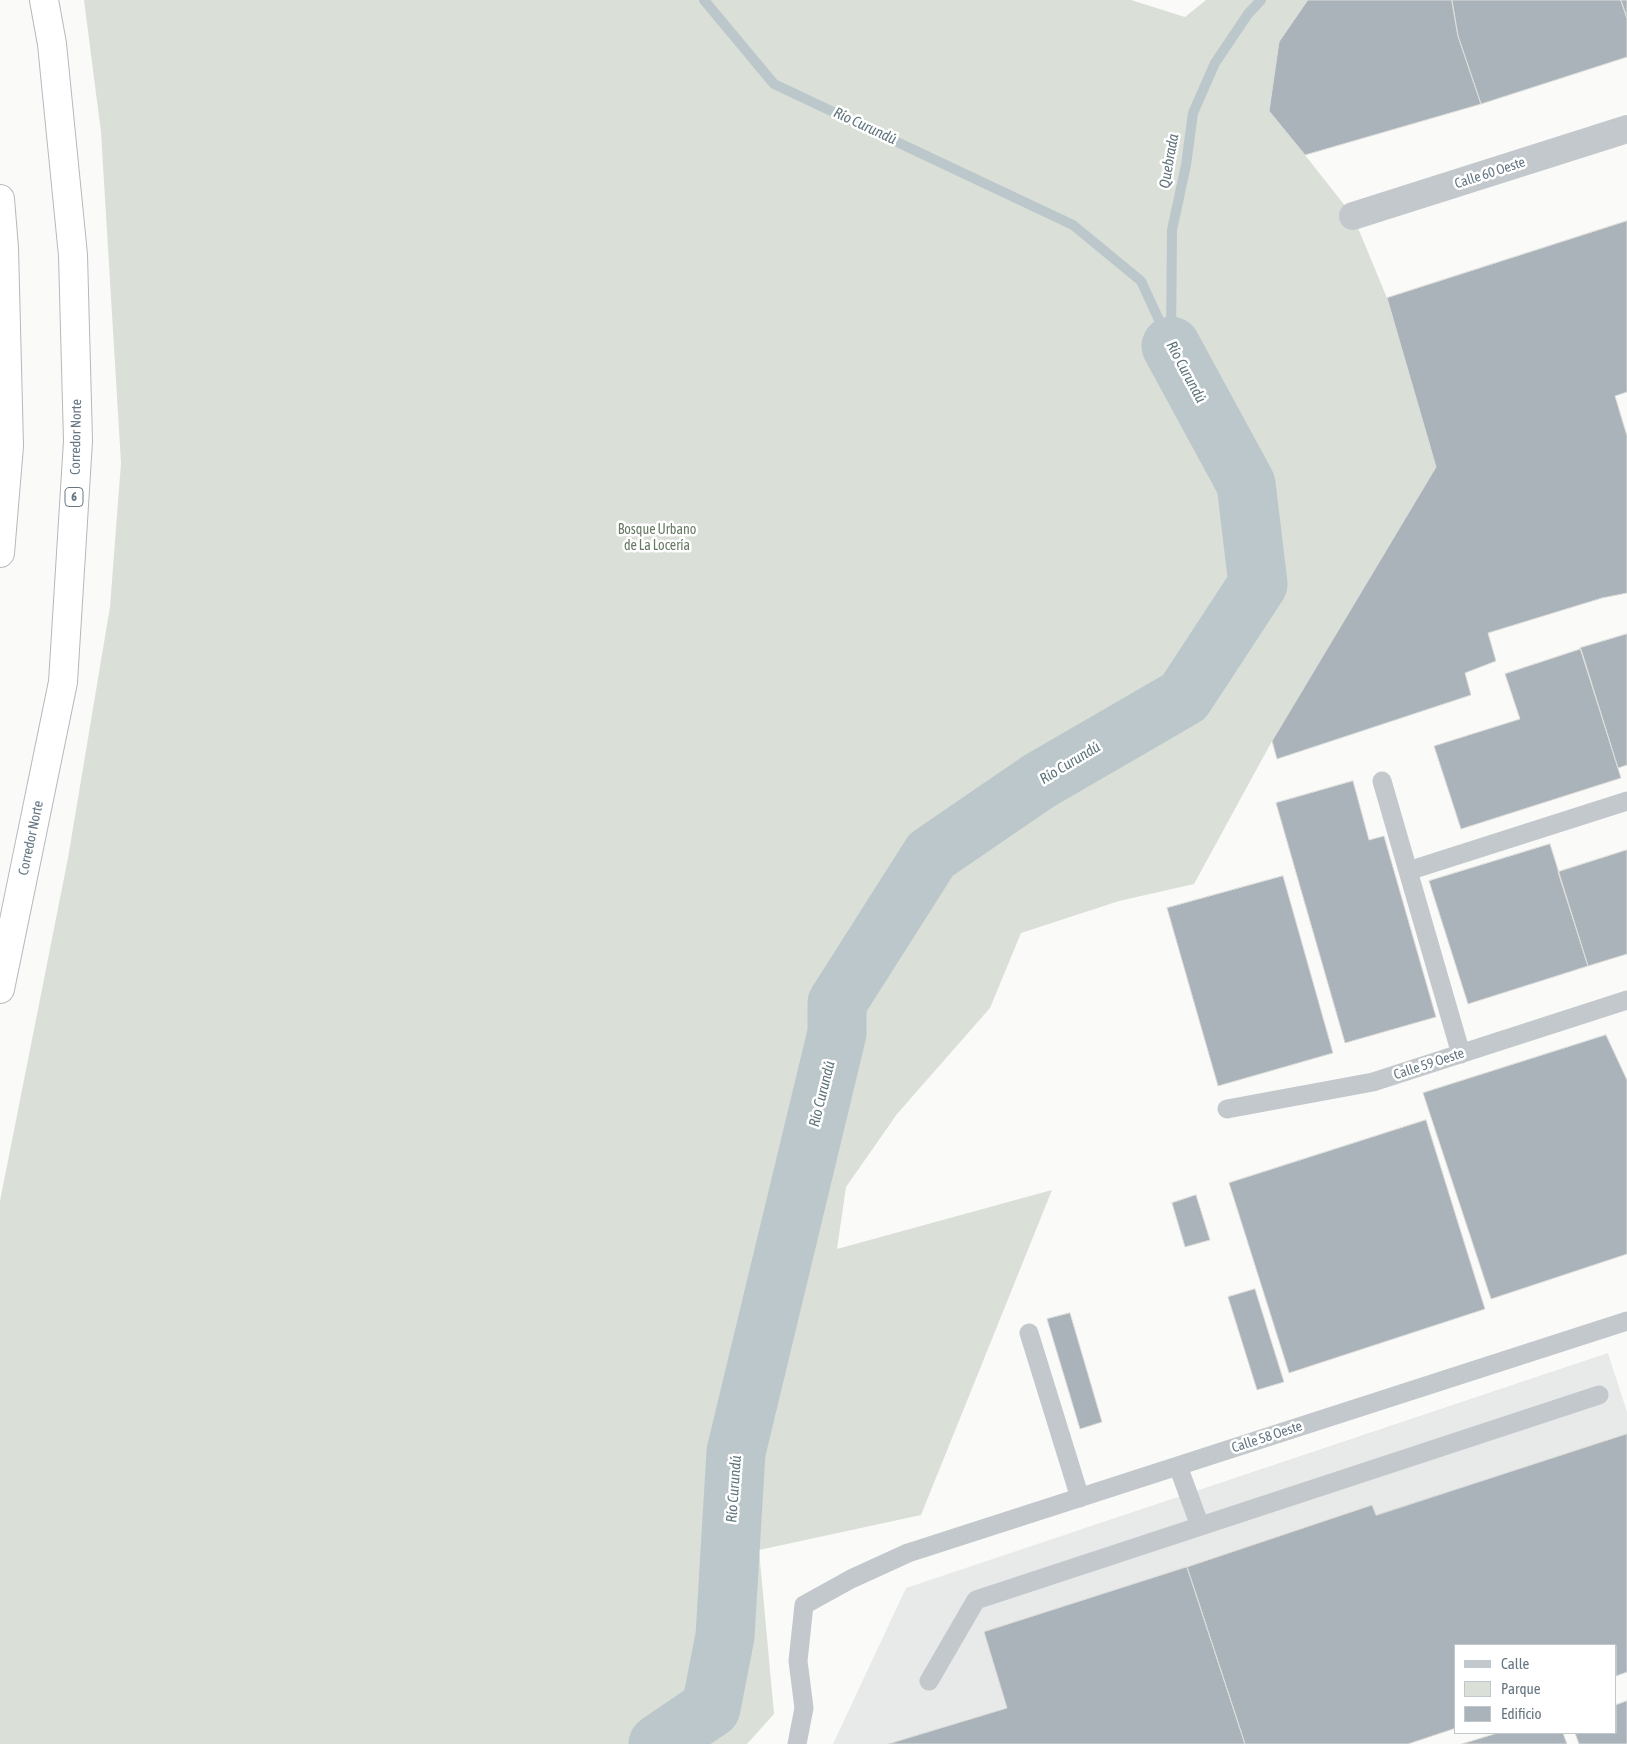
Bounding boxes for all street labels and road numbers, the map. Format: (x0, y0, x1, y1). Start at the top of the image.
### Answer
street label: Calle 60 Oeste (1453, 154, 1527, 192)
street label: Corredor Norte (67, 399, 85, 475)
road number: 6 (65, 488, 83, 507)
street label: Corredor Norte (15, 799, 47, 877)
street label: Calle 59 Oeste (1392, 1045, 1466, 1083)
street label: Calle 58 Oeste (1230, 1418, 1304, 1456)

